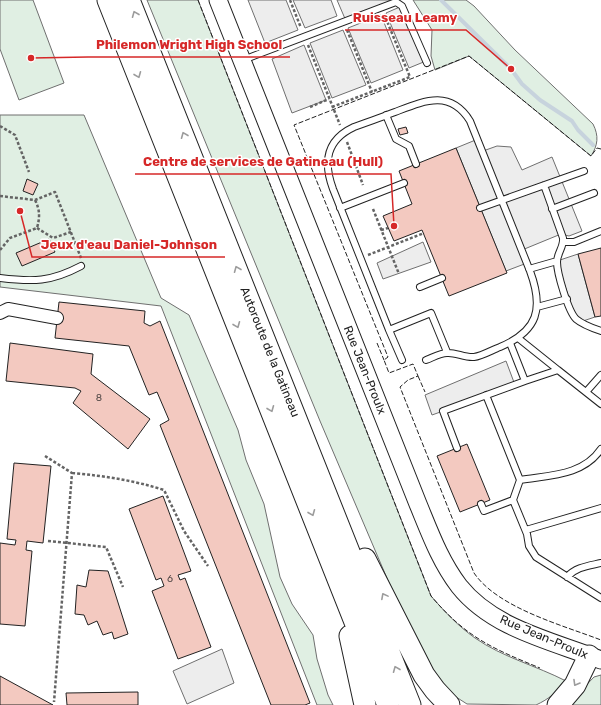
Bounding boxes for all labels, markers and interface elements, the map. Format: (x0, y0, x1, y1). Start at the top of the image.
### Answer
callout: Ruisseau Leamy (345, 5, 466, 30)
text: Ruisseau Leamy (353, 10, 457, 25)
one-way arrow (132, 11, 140, 18)
callout: Philemon Wright High School (88, 32, 290, 57)
text: Philemon Wright High School (96, 37, 282, 52)
one-way arrow (133, 72, 141, 79)
one-way arrow (180, 132, 188, 139)
callout: Centre de services de Gatineau (Hull) (135, 149, 391, 174)
text: Centre de services de Gatineau (Hull) (143, 154, 383, 169)
callout: Jeux d'eau Daniel-Johnson (32, 232, 225, 257)
text: Jeux d'eau Daniel-Johnson (41, 237, 217, 252)
one-way arrow (234, 265, 242, 273)
street label: Autoroute de la Gatineau (237, 285, 303, 419)
one-way arrow (233, 322, 241, 329)
street label: Rue Jean-Proulx (341, 324, 389, 417)
house number: 8 (96, 392, 102, 404)
one-way arrow (266, 406, 274, 413)
one-way arrow (308, 510, 316, 517)
house number: 6 (167, 573, 173, 585)
one-way arrow (382, 593, 389, 601)
street label: Rue Jean-Proulx (498, 612, 591, 662)
one-way arrow (392, 665, 400, 672)
one-way arrow (574, 678, 581, 686)

